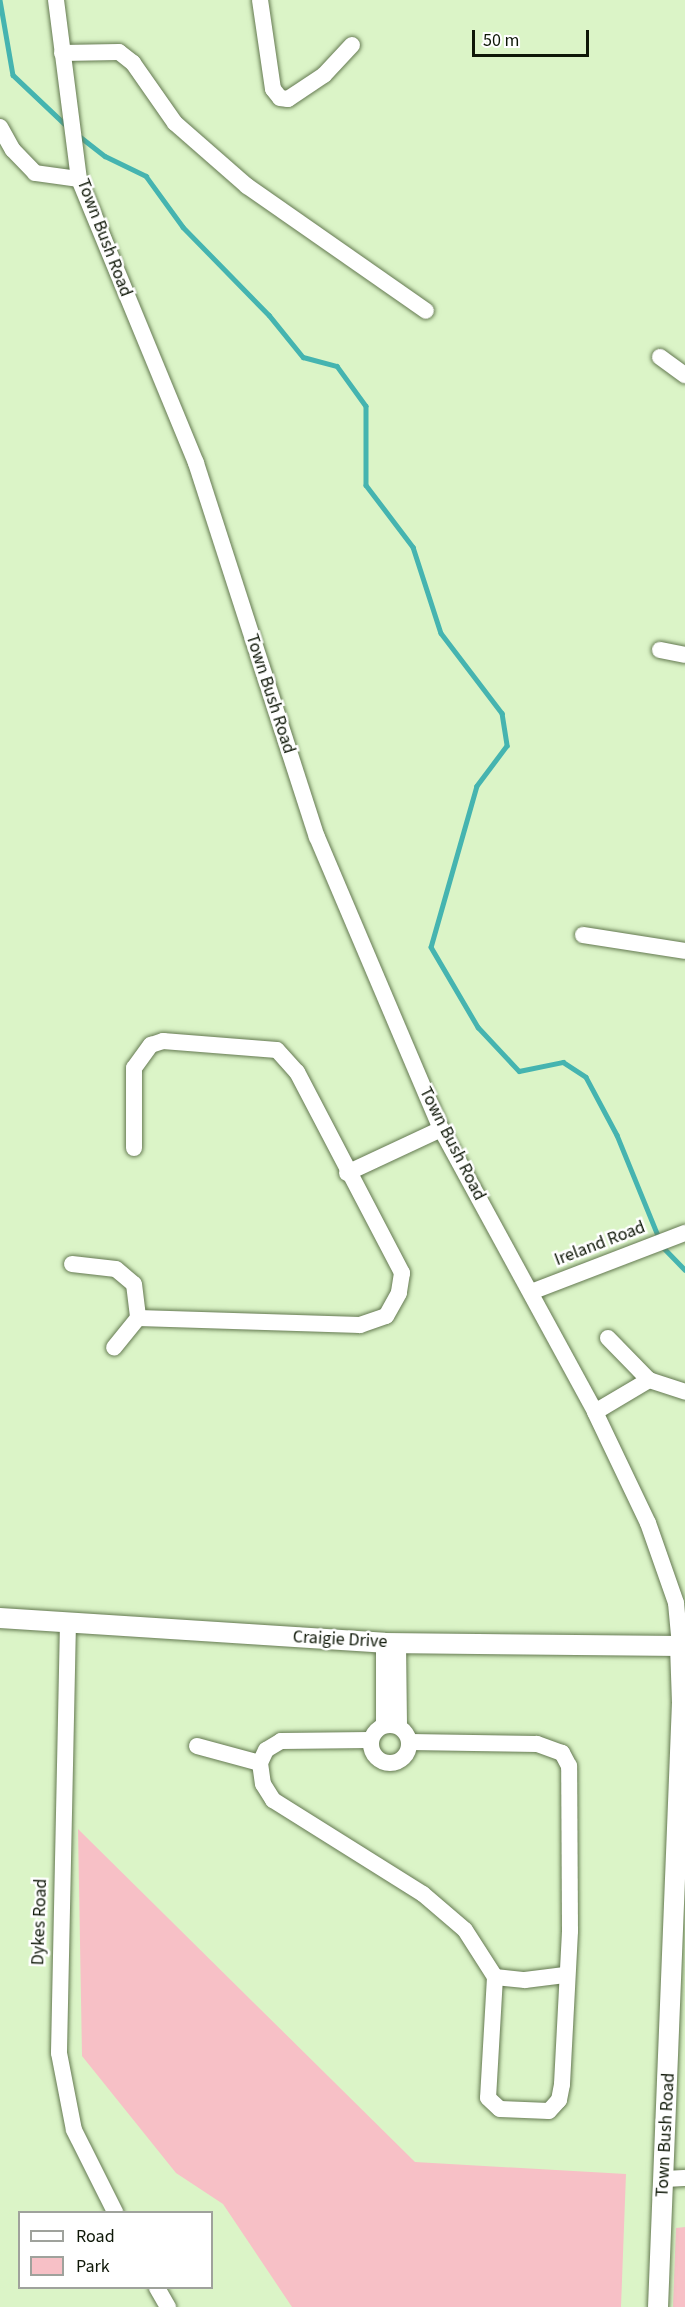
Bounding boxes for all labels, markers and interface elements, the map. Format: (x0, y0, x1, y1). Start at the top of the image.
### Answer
scale bar (475, 18, 592, 56)
text: 50 m (483, 28, 519, 53)
street label: Town Bush Road (72, 176, 136, 300)
street label: Town Bush Road (240, 631, 300, 757)
street label: Town Bush Road (414, 1084, 490, 1204)
street label: Ireland Road (552, 1217, 648, 1271)
street label: Craigie Drive (292, 1627, 388, 1653)
street label: Dykes Road (28, 1878, 52, 1966)
street label: Town Bush Road (652, 2072, 680, 2198)
legend (18, 2211, 213, 2289)
text: Road (76, 2224, 115, 2249)
text: Park (76, 2254, 110, 2279)

